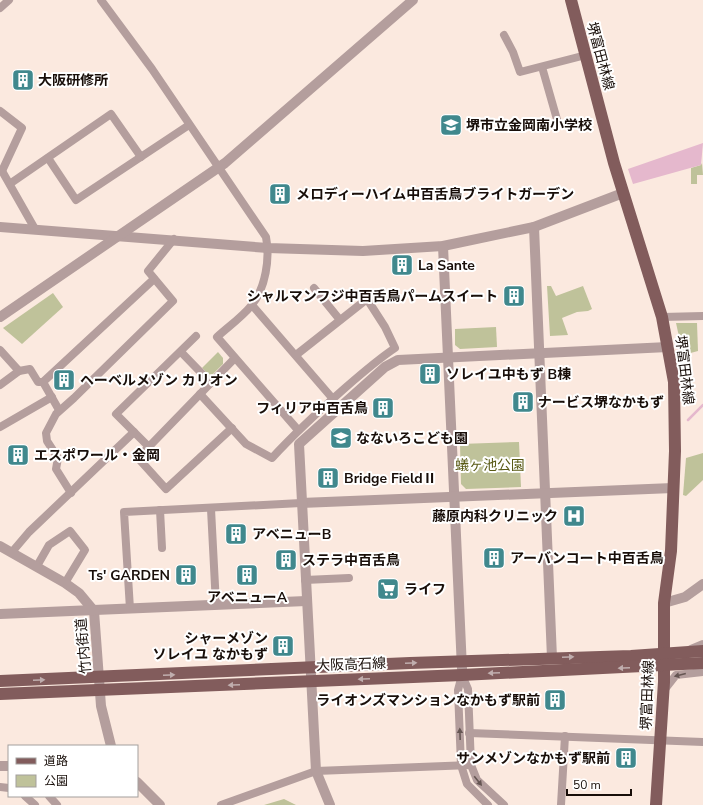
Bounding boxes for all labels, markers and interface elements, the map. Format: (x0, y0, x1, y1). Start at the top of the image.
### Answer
street label: 堺富田林線 (582, 20, 619, 92)
building icon: 大阪研修所 (10, 67, 36, 93)
place label: 大阪研修所 (38, 71, 108, 90)
school or university icon: 堺市立金岡南小学校 (438, 112, 464, 138)
place label: 堺市立金岡南小学校 (466, 116, 592, 135)
building icon: メロディーハイム中百舌鳥ブライトガーデン (267, 181, 293, 207)
place label: メロディーハイム中百舌鳥ブライトガーデン (296, 185, 574, 204)
building icon: La Sante (389, 252, 415, 278)
place label: La Sante (418, 256, 475, 275)
building icon: シャルマンフジ中百舌鳥パームスイート (501, 283, 527, 309)
place label: シャルマンフジ中百舌鳥パームスイート (247, 287, 498, 306)
street label: 堺富田林線 (671, 334, 698, 406)
building icon: ソレイユ中もず B棟 (417, 361, 443, 387)
place label: ソレイユ中もず B棟 (446, 365, 571, 384)
building icon: ヘーベルメゾン カリオン (51, 367, 77, 393)
place label: ヘーベルメゾン カリオン (80, 371, 238, 390)
building icon: ナービス堺なかもず (510, 389, 536, 415)
place label: ナービス堺なかもず (538, 393, 664, 412)
building icon: フィリア中百舌鳥 (370, 395, 396, 421)
place label: フィリア中百舌鳥 (256, 399, 368, 418)
school or university icon: なないろこども園 (328, 425, 354, 451)
place label: なないろこども園 (356, 429, 468, 448)
building icon: エスポワール・金岡 (5, 442, 31, 468)
place label: エスポワール・金岡 (34, 446, 160, 465)
park label: 蟻ヶ池公園 (455, 456, 525, 475)
building icon: Bridge FieldⅡ (315, 465, 341, 491)
place label: Bridge FieldⅡ (344, 469, 437, 488)
hospital icon: 藤原内科クリニック (561, 503, 587, 529)
place label: 藤原内科クリニック (432, 507, 558, 526)
building icon: アベニューB (223, 521, 249, 547)
place label: アベニューB (252, 525, 331, 544)
building icon: アーバンコート中百舌鳥 (481, 545, 507, 571)
building icon: ステラ中百舌鳥 (273, 547, 299, 573)
place label: アーバンコート中百舌鳥 (510, 549, 664, 568)
place label: ステラ中百舌鳥 (302, 551, 400, 570)
building icon: Ts' GARDEN (173, 562, 199, 588)
building icon: アベニューA (234, 562, 260, 588)
place label: Ts' GARDEN (89, 566, 170, 585)
supermarket icon: ライフ (375, 576, 401, 602)
place label: ライフ (404, 580, 446, 599)
place label: アベニューA (207, 588, 288, 607)
street label: 竹内街道 (72, 617, 95, 675)
place label: シャーメゾン ソレイユ なかもず (153, 629, 268, 664)
building icon: シャーメゾン ソレイユ なかもず (270, 633, 296, 659)
street label: 大阪高石線 (316, 654, 386, 675)
one-way arrow (562, 654, 574, 661)
one-way arrow (405, 660, 418, 666)
street label: 堺富田林線 (637, 660, 658, 730)
one-way arrow (618, 664, 630, 671)
one-way arrow (488, 670, 500, 677)
one-way arrow (163, 671, 175, 678)
one-way arrow (673, 672, 685, 678)
one-way arrow (358, 675, 370, 682)
one-way arrow (33, 677, 46, 683)
one-way arrow (228, 681, 240, 688)
building icon: ライオンズマンションなかもず駅前 (542, 687, 568, 713)
place label: ライオンズマンションなかもず駅前 (316, 691, 540, 710)
one-way arrow (456, 728, 463, 740)
legend (8, 745, 138, 797)
building icon: サンメゾンなかもず駅前 (613, 745, 639, 771)
place label: サンメゾンなかもず駅前 (456, 749, 610, 768)
text: 道路 (44, 753, 68, 769)
scale bar (567, 771, 631, 797)
text: 公園 (44, 773, 68, 789)
one-way arrow (474, 775, 483, 786)
text: 50 m (573, 777, 601, 793)

